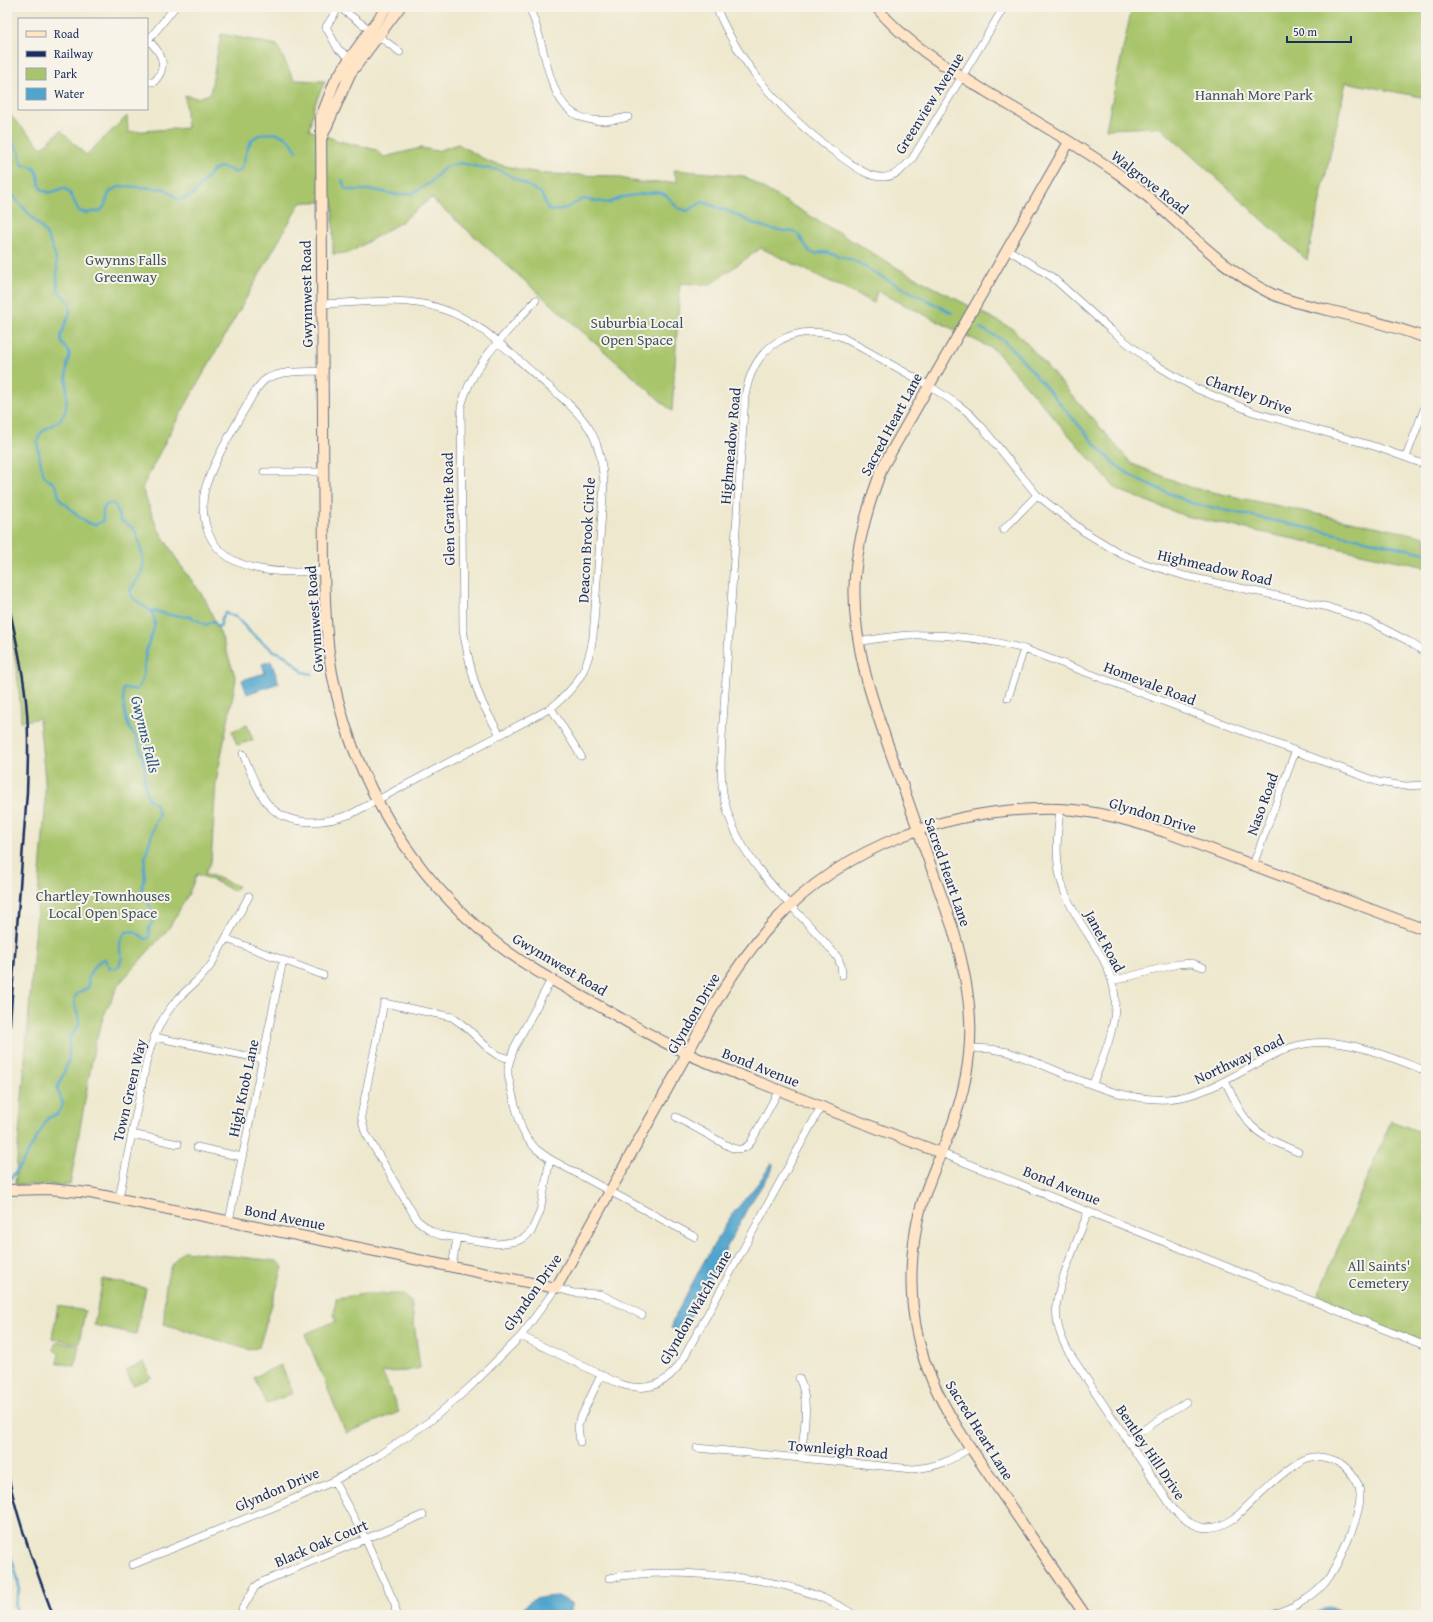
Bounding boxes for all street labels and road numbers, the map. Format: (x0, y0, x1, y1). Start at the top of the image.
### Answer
street label: Greenview Avenue (889, 48, 969, 158)
street label: Walgrove Road (1107, 145, 1193, 219)
street label: Gwynnwest Road (295, 240, 317, 348)
street label: Sacred Heart Lane (855, 369, 927, 479)
street label: Chartley Drive (1203, 369, 1295, 419)
street label: Highmeadow Road (714, 387, 746, 505)
street label: Glen Granite Road (437, 452, 459, 566)
street label: Deacon Brook Circle (572, 477, 600, 603)
street label: Highmeadow Road (1156, 544, 1274, 590)
street label: Gwynnwest Road (300, 565, 328, 673)
street label: Homevale Road (1101, 656, 1199, 710)
street label: Naso Road (1241, 770, 1283, 838)
street label: Glyndon Drive (1107, 792, 1199, 838)
street label: Sacred Heart Lane (919, 815, 977, 929)
street label: Janet Road (1079, 905, 1130, 976)
street label: Gwynnwest Road (509, 927, 611, 1001)
street label: Glyndon Drive (661, 969, 725, 1057)
street label: Northway Road (1191, 1029, 1287, 1089)
street label: Town Green Way (107, 1036, 151, 1143)
street label: High Knob Lane (222, 1037, 264, 1139)
street label: Bond Avenue (719, 1042, 803, 1092)
street label: Bond Avenue (1020, 1160, 1104, 1210)
street label: Bond Avenue (243, 1199, 327, 1235)
street label: Glyndon Watch Lane (654, 1246, 736, 1368)
street label: Glyndon Drive (498, 1249, 566, 1335)
street label: Sacred Heart Lane (941, 1376, 1019, 1484)
street label: Bentley Hill Drive (1111, 1400, 1191, 1504)
street label: Townleigh Road (787, 1434, 889, 1464)
street label: Glyndon Drive (231, 1462, 323, 1516)
street label: Black Oak Court (271, 1514, 372, 1572)

